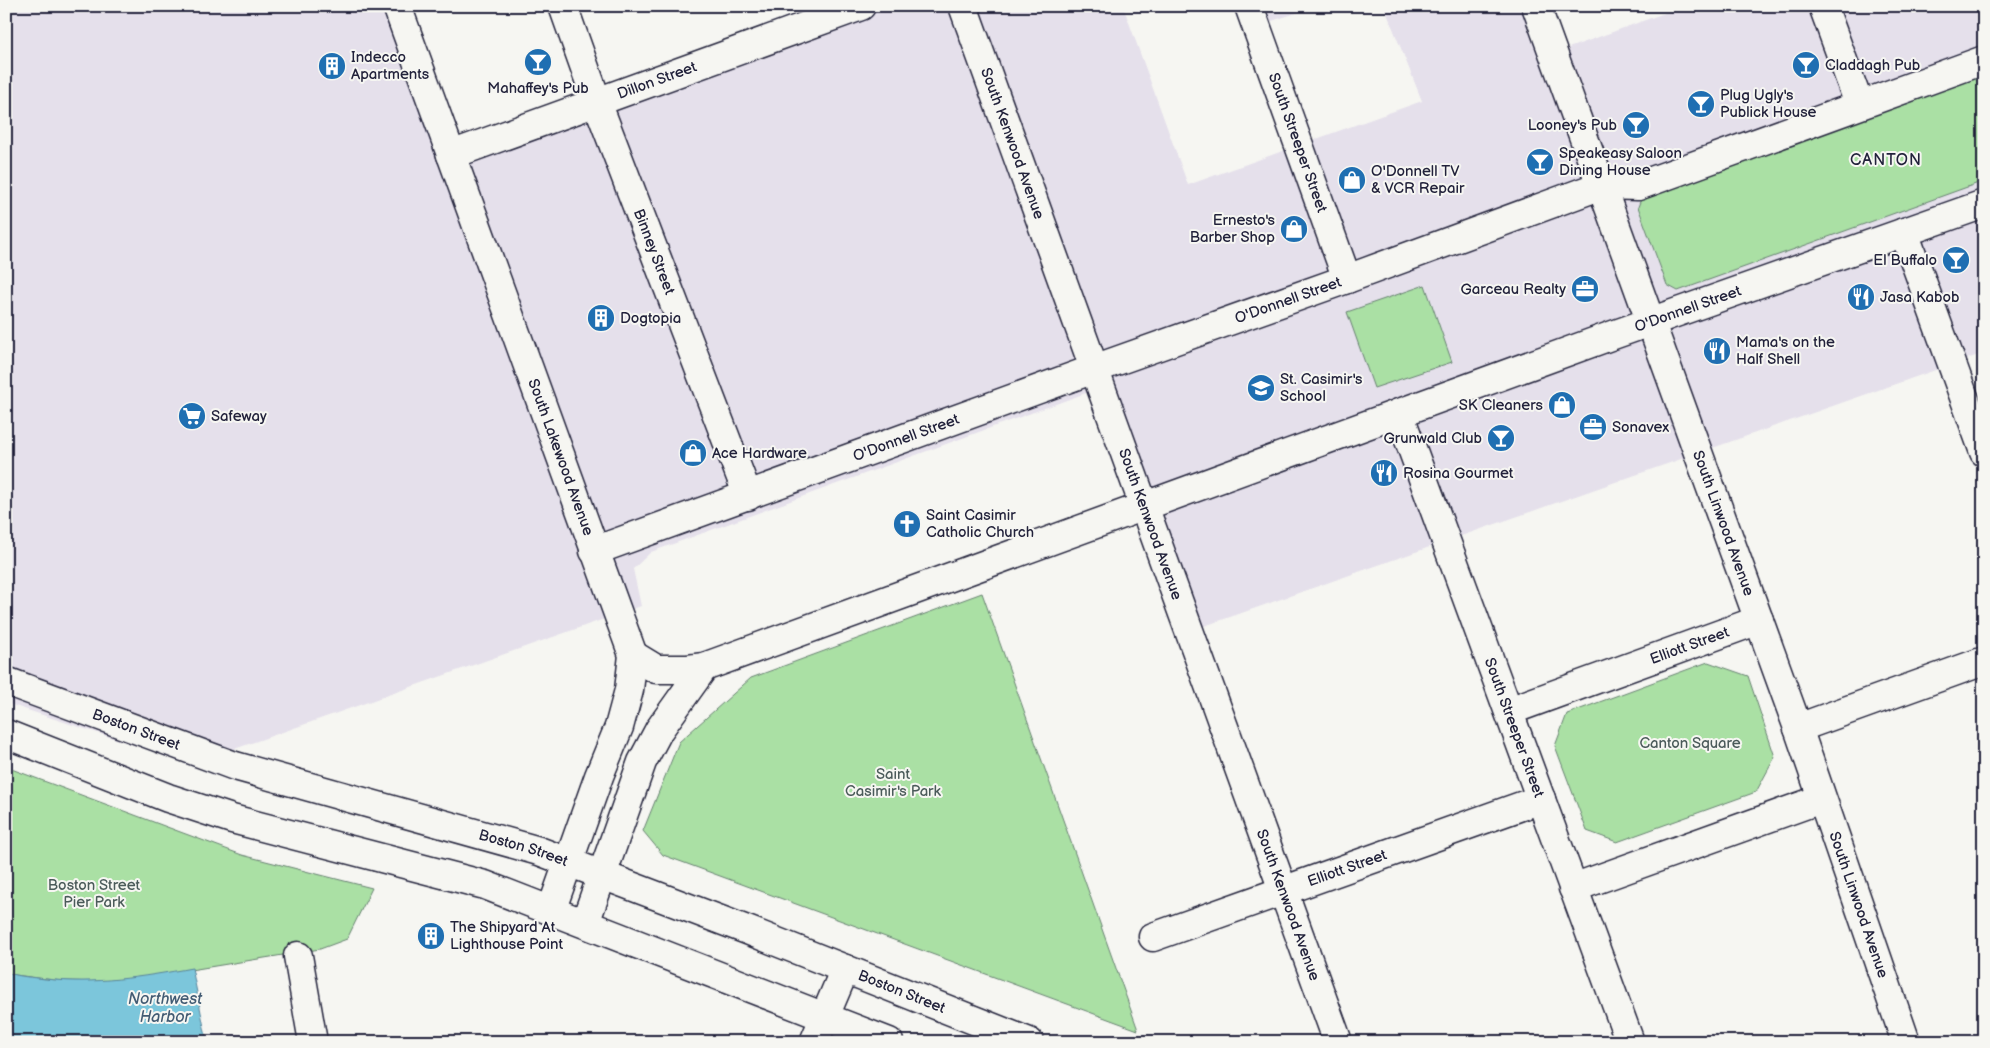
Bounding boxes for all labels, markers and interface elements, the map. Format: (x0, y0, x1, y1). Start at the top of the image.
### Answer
bar icon: Mahaffey's Pub (523, 47, 553, 77)
place label: Indecco Apartments (351, 48, 430, 84)
bar icon: Claddagh Pub (1791, 50, 1821, 80)
building icon: Indecco Apartments (317, 51, 347, 81)
place label: Claddagh Pub (1825, 56, 1921, 75)
street label: Dillon Street (615, 57, 700, 104)
street label: South Kenwood Avenue (976, 65, 1048, 222)
street label: South Streeper Street (1264, 70, 1331, 215)
place label: Mahaffey's Pub (487, 79, 589, 98)
place label: Plug Ugly's Publick House (1720, 86, 1817, 122)
bar icon: Plug Ugly's Publick House (1686, 89, 1716, 119)
bar icon: Looney's Pub (1621, 110, 1651, 140)
place label: Looney's Pub (1528, 116, 1618, 135)
place label: Speakeasy Saloon Dining House (1559, 144, 1682, 180)
bar icon: Speakeasy Saloon Dining House (1525, 147, 1555, 177)
district label: CANTON (1850, 151, 1922, 170)
place label: O'Donnell TV & VCR Repair (1371, 162, 1465, 198)
shop icon: O'Donnell TV & VCR Repair (1337, 165, 1367, 195)
street label: Binney Street (629, 206, 679, 298)
place label: Ernesto's Barber Shop (1190, 211, 1276, 247)
shop icon: Ernesto's Barber Shop (1279, 214, 1309, 244)
bar icon: El Buffalo (1941, 245, 1971, 275)
place label: El Buffalo (1873, 251, 1937, 270)
street label: O'Donnell Street (1232, 273, 1344, 328)
office icon: Garceau Realty (1570, 274, 1600, 304)
place label: Garceau Realty (1461, 280, 1566, 299)
street label: O'Donnell Street (1632, 281, 1744, 337)
restaurant icon: Jasa Kabob (1846, 282, 1876, 312)
place label: Jasa Kabob (1880, 288, 1960, 307)
building icon: Dogtopia (586, 303, 616, 333)
place label: Dogtopia (620, 309, 681, 328)
place label: Mama's on the Half Shell (1736, 333, 1835, 369)
restaurant icon: Mama's on the Half Shell (1702, 336, 1732, 366)
place label: St. Casimir's School (1280, 370, 1363, 406)
school or university icon: St. Casimir's School (1246, 373, 1276, 403)
street label: South Lakewood Avenue (523, 376, 598, 538)
shop icon: SK Cleaners (1547, 390, 1577, 420)
place label: SK Cleaners (1459, 396, 1544, 415)
supermarket icon: Safeway (177, 401, 207, 431)
place label: Safeway (211, 407, 267, 426)
street label: O'Donnell Street (850, 410, 962, 466)
office icon: Sonavex (1578, 412, 1608, 442)
place label: Sonavex (1612, 418, 1669, 437)
bar icon: Grunwald Club (1486, 423, 1516, 453)
place label: Grunwald Club (1383, 429, 1483, 448)
shop icon: Ace Hardware (678, 438, 708, 468)
place label: Ace Hardware (712, 444, 807, 463)
street label: South Kenwood Avenue (1114, 446, 1186, 603)
street label: South Linwood Avenue (1688, 448, 1758, 599)
restaurant icon: Rosina Gourmet (1369, 458, 1399, 488)
place label: Rosina Gourmet (1403, 464, 1514, 483)
place label: Saint Casimir Catholic Church (926, 506, 1034, 542)
church icon: Saint Casimir Catholic Church (892, 509, 922, 539)
street label: Elliott Street (1647, 623, 1732, 669)
street label: South Streeper Street (1480, 655, 1548, 800)
street label: Boston Street (90, 705, 183, 755)
park label: Canton Square (1639, 734, 1741, 753)
park label: Saint Casimir's Park (845, 765, 942, 801)
street label: Boston Street (476, 826, 571, 871)
street label: South Kenwood Avenue (1252, 827, 1324, 983)
street label: South Linwood Avenue (1824, 829, 1892, 981)
street label: Elliott Street (1305, 846, 1390, 891)
park label: Boston Street Pier Park (48, 876, 141, 912)
place label: The Shipyard At Lighthouse Point (450, 918, 563, 954)
building icon: The Shipyard At Lighthouse Point (416, 921, 446, 951)
street label: Boston Street (855, 966, 948, 1018)
water label: Northwest Harbor (128, 990, 203, 1027)

